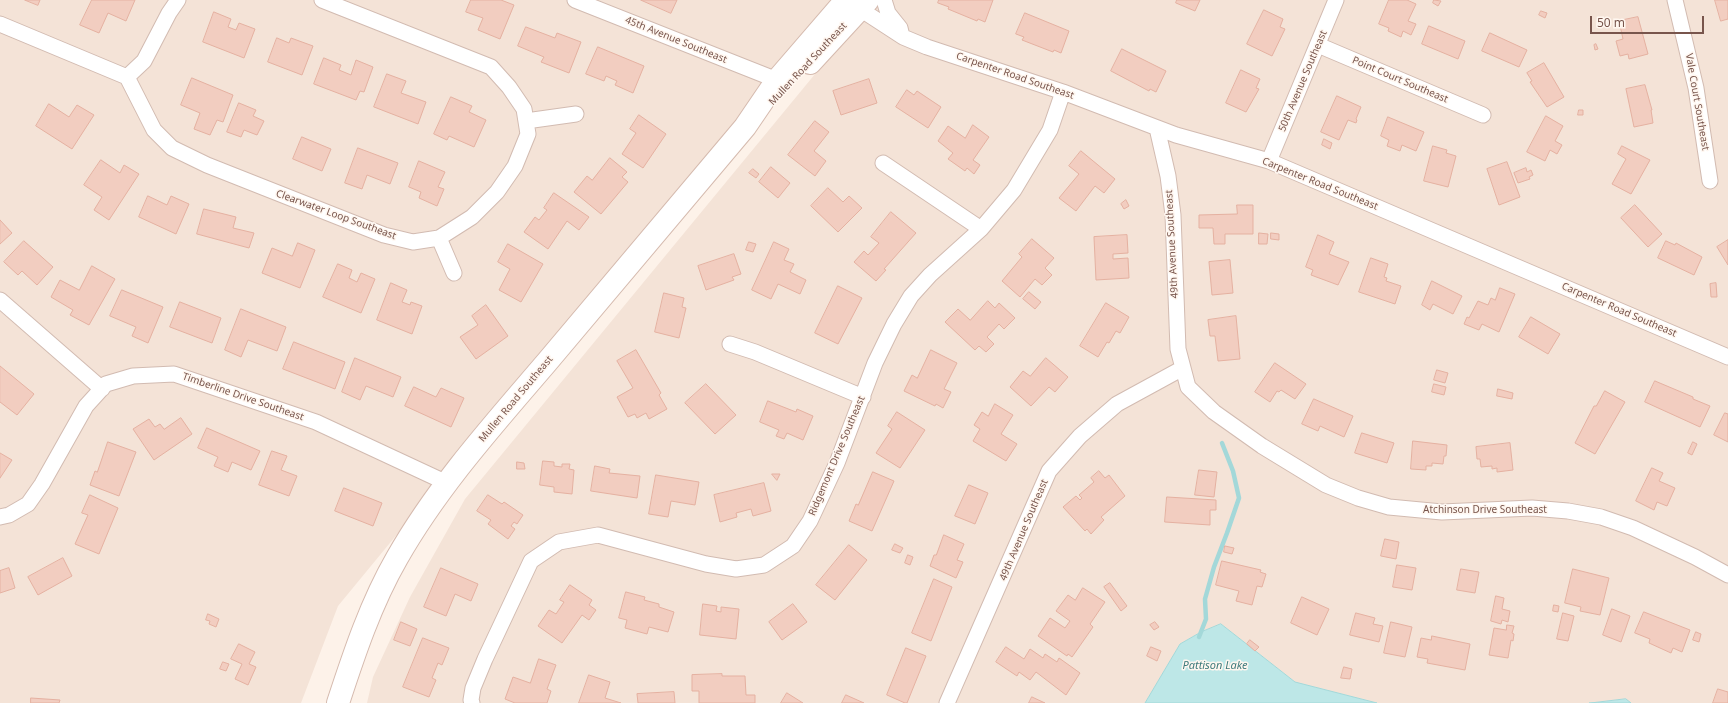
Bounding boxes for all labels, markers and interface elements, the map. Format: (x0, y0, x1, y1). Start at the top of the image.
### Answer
scale bar (1592, 8, 1706, 34)
street label: 45th Avenue Southeast (623, 14, 729, 66)
text: 50 m (1597, 14, 1625, 31)
street label: Mullen Road Southeast (767, 20, 849, 108)
street label: 50th Avenue Southeast (1276, 29, 1330, 133)
street label: Carpenter Road Southeast (955, 50, 1075, 102)
street label: Vale Court Southeast (1683, 53, 1711, 151)
street label: Point Court Southeast (1350, 54, 1450, 106)
street label: Carpenter Road Southeast (1260, 155, 1380, 213)
street label: Clearwater Loop Southeast (274, 188, 398, 242)
street label: 49th Avenue Southeast (1163, 189, 1181, 299)
street label: Carpenter Road Southeast (1560, 280, 1678, 340)
street label: Mullen Road Southeast (476, 354, 556, 444)
street label: Timberline Drive Southeast (181, 371, 305, 423)
street label: Ridgemont Drive Southeast (806, 394, 868, 518)
street label: 49th Avenue Southeast (997, 478, 1051, 582)
street label: Atchinson Drive Southeast (1423, 504, 1547, 516)
water label: Pattison Lake (1182, 659, 1248, 673)

